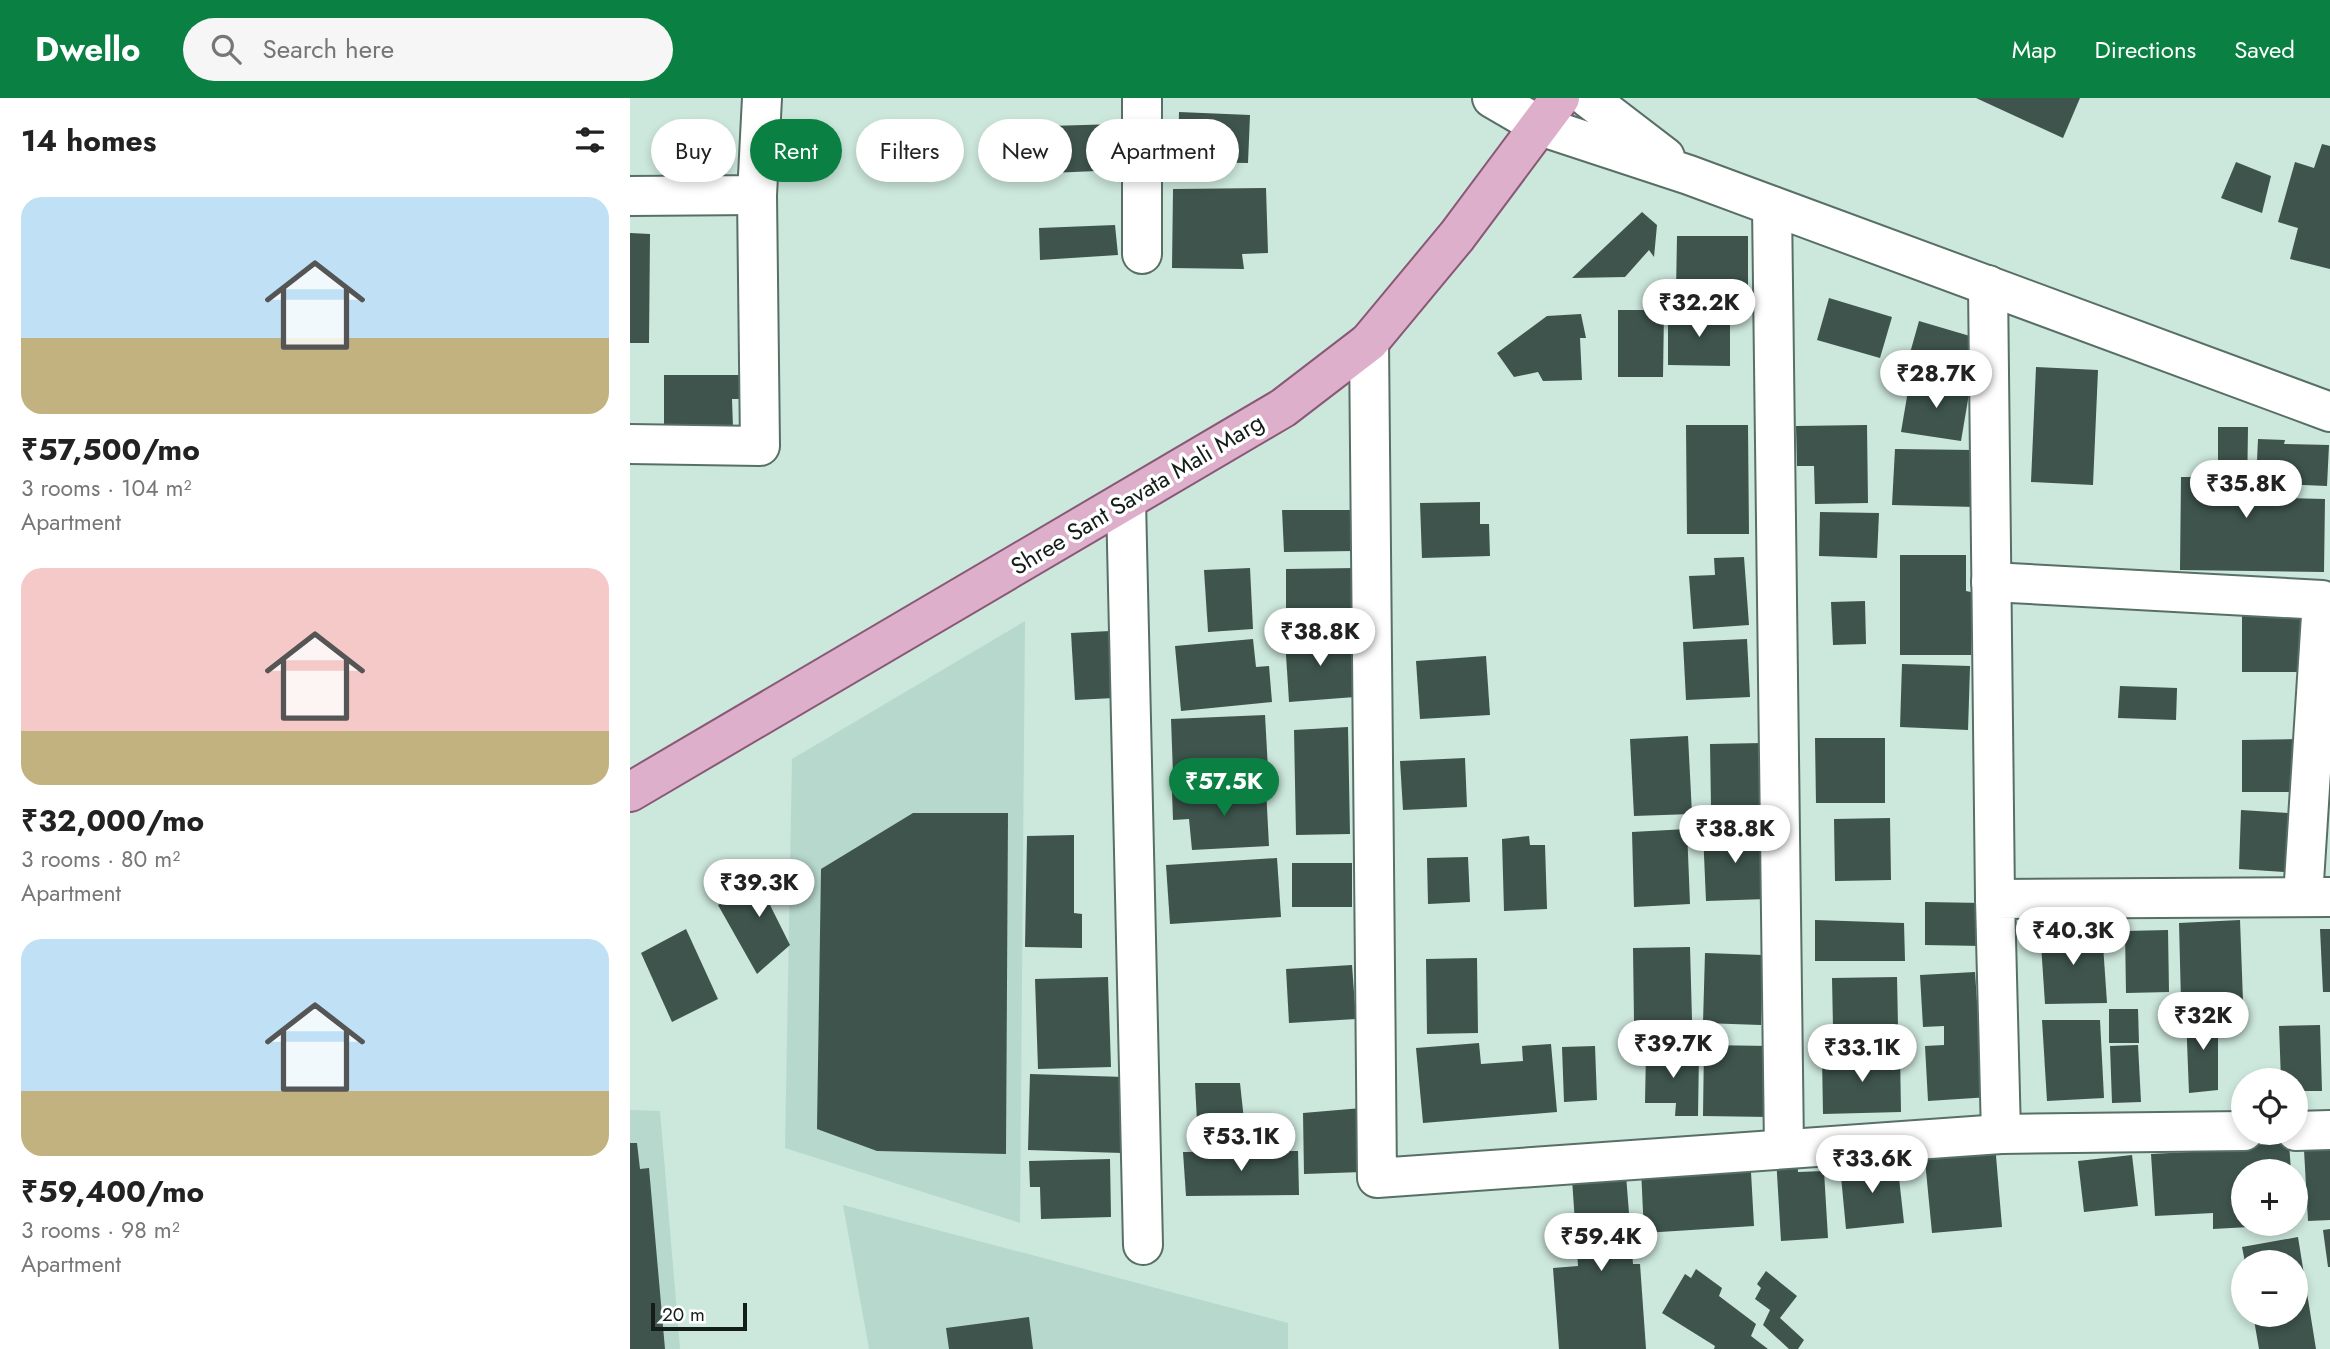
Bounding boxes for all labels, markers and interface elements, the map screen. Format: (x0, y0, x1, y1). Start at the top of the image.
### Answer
search box (183, 18, 673, 81)
text: Dwello (35, 26, 141, 73)
icon: search (207, 30, 245, 68)
text: Search here (263, 30, 394, 68)
text: Map (2012, 32, 2057, 67)
text: Directions (2095, 32, 2196, 67)
text: Saved (2234, 32, 2295, 67)
text: 14 homes (21, 119, 156, 162)
chip: Buy (651, 119, 736, 182)
chip: Rent (750, 119, 842, 182)
chip: Filters (856, 119, 964, 182)
chip: New (978, 119, 1072, 182)
chip: Apartment (1086, 119, 1239, 182)
icon: filters (571, 121, 609, 159)
icon: home (252, 242, 378, 368)
pin: ₹32.2K (1642, 280, 1756, 339)
text: ₹32.2K (1658, 285, 1740, 319)
pin: ₹28.7K (1879, 350, 1993, 410)
text: ₹28.7K (1896, 356, 1976, 390)
street label: Shree Sant Savata Mali Marg (1004, 404, 1270, 584)
text: ₹57,500/mo (21, 428, 200, 471)
pin: ₹35.8K (2189, 460, 2303, 520)
text: ₹35.8K (2206, 466, 2286, 500)
text: 3 rooms · 104 m² (21, 471, 191, 505)
text: Apartment (21, 505, 121, 539)
pin: ₹38.8K (1263, 608, 1377, 668)
icon: home (252, 613, 378, 739)
text: ₹38.8K (1280, 614, 1360, 648)
pin: ₹57.5K (1167, 758, 1281, 818)
text: ₹57.5K (1185, 764, 1263, 798)
text: ₹32,000/mo (21, 799, 204, 842)
pin: ₹38.8K (1678, 806, 1792, 865)
text: ₹38.8K (1695, 811, 1775, 845)
text: 3 rooms · 80 m² (21, 842, 180, 876)
pin: ₹39.3K (702, 860, 816, 919)
text: ₹39.3K (720, 865, 798, 899)
text: Apartment (21, 876, 121, 910)
pin: ₹40.3K (2016, 908, 2130, 967)
text: ₹40.3K (2032, 913, 2114, 947)
icon: home (252, 984, 378, 1110)
pin: ₹32K (2162, 992, 2244, 1052)
text: ₹32K (2174, 998, 2232, 1032)
pin: ₹39.7K (1616, 1020, 1730, 1080)
pin: ₹33.1K (1805, 1024, 1919, 1084)
text: ₹39.7K (1634, 1026, 1712, 1060)
text: ₹33.1K (1824, 1030, 1900, 1064)
map controls (2231, 1068, 2308, 1327)
button: locate (2231, 1068, 2308, 1145)
pin: ₹53.1K (1184, 1114, 1298, 1173)
text: ₹53.1K (1202, 1119, 1280, 1153)
pin: ₹33.6K (1815, 1136, 1929, 1195)
text: ₹33.6K (1832, 1141, 1912, 1175)
button: + (2231, 1159, 2308, 1236)
text: ₹59,400/mo (21, 1170, 204, 1213)
text: 3 rooms · 98 m² (21, 1213, 180, 1247)
pin: ₹59.4K (1544, 1214, 1658, 1273)
text: ₹59.4K (1560, 1219, 1642, 1253)
text: Apartment (21, 1247, 121, 1281)
button: − (2231, 1250, 2308, 1327)
scale bar (651, 1300, 747, 1332)
text: 20 m (662, 1301, 705, 1328)

